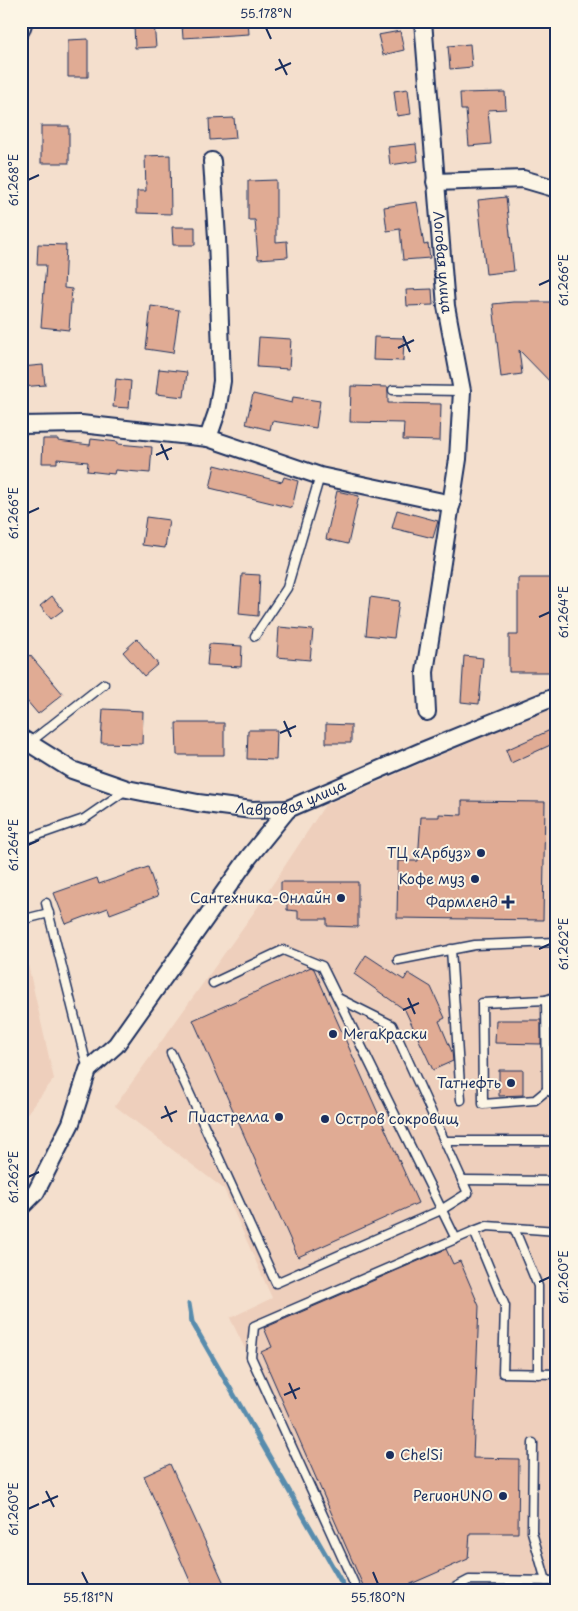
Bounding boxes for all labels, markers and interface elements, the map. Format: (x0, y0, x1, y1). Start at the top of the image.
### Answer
text: 55.178°N (240, 4, 292, 22)
text: 61.268°E (4, 154, 22, 206)
street label: Логовая улица (428, 210, 458, 315)
text: 61.266°E (554, 254, 572, 306)
text: 61.266°E (4, 487, 22, 539)
text: 61.264°E (554, 586, 572, 638)
street label: Лавровая улица (234, 774, 349, 820)
text: 61.264°E (4, 819, 22, 871)
place label: ТЦ «Арбуз» (387, 842, 471, 863)
marker: ТЦ «Арбуз» (475, 847, 487, 859)
place label: Кофе муз (399, 868, 465, 889)
marker: Кофе муз (469, 873, 481, 885)
place label: Сантехника-Онлайн (190, 887, 331, 908)
place label: Фармленд (426, 891, 498, 912)
marker: Сантехника-Онлайн (335, 892, 347, 904)
marker: Фармленд (502, 896, 514, 908)
text: 61.262°E (554, 918, 572, 970)
place label: МегаКраски (343, 1023, 427, 1044)
marker: МегаКраски (327, 1028, 339, 1040)
place label: Татнефть (437, 1072, 501, 1093)
marker: Татнефть (505, 1077, 517, 1089)
place label: Пиастрелла (188, 1106, 269, 1127)
place label: Остров сокровищ (335, 1108, 459, 1129)
marker: Пиастрелла (273, 1111, 285, 1123)
marker: Остров сокровищ (319, 1113, 331, 1125)
text: 61.262°E (4, 1151, 22, 1203)
text: 61.260°E (554, 1250, 572, 1304)
place label: ChelSi (400, 1444, 443, 1465)
marker: ChelSi (384, 1449, 396, 1461)
text: 61.260°E (4, 1482, 22, 1536)
place label: РегионUNO (413, 1485, 493, 1506)
marker: РегионUNO (497, 1490, 509, 1502)
text: 55.181°N (63, 1588, 113, 1606)
text: 55.180°N (351, 1588, 405, 1606)

